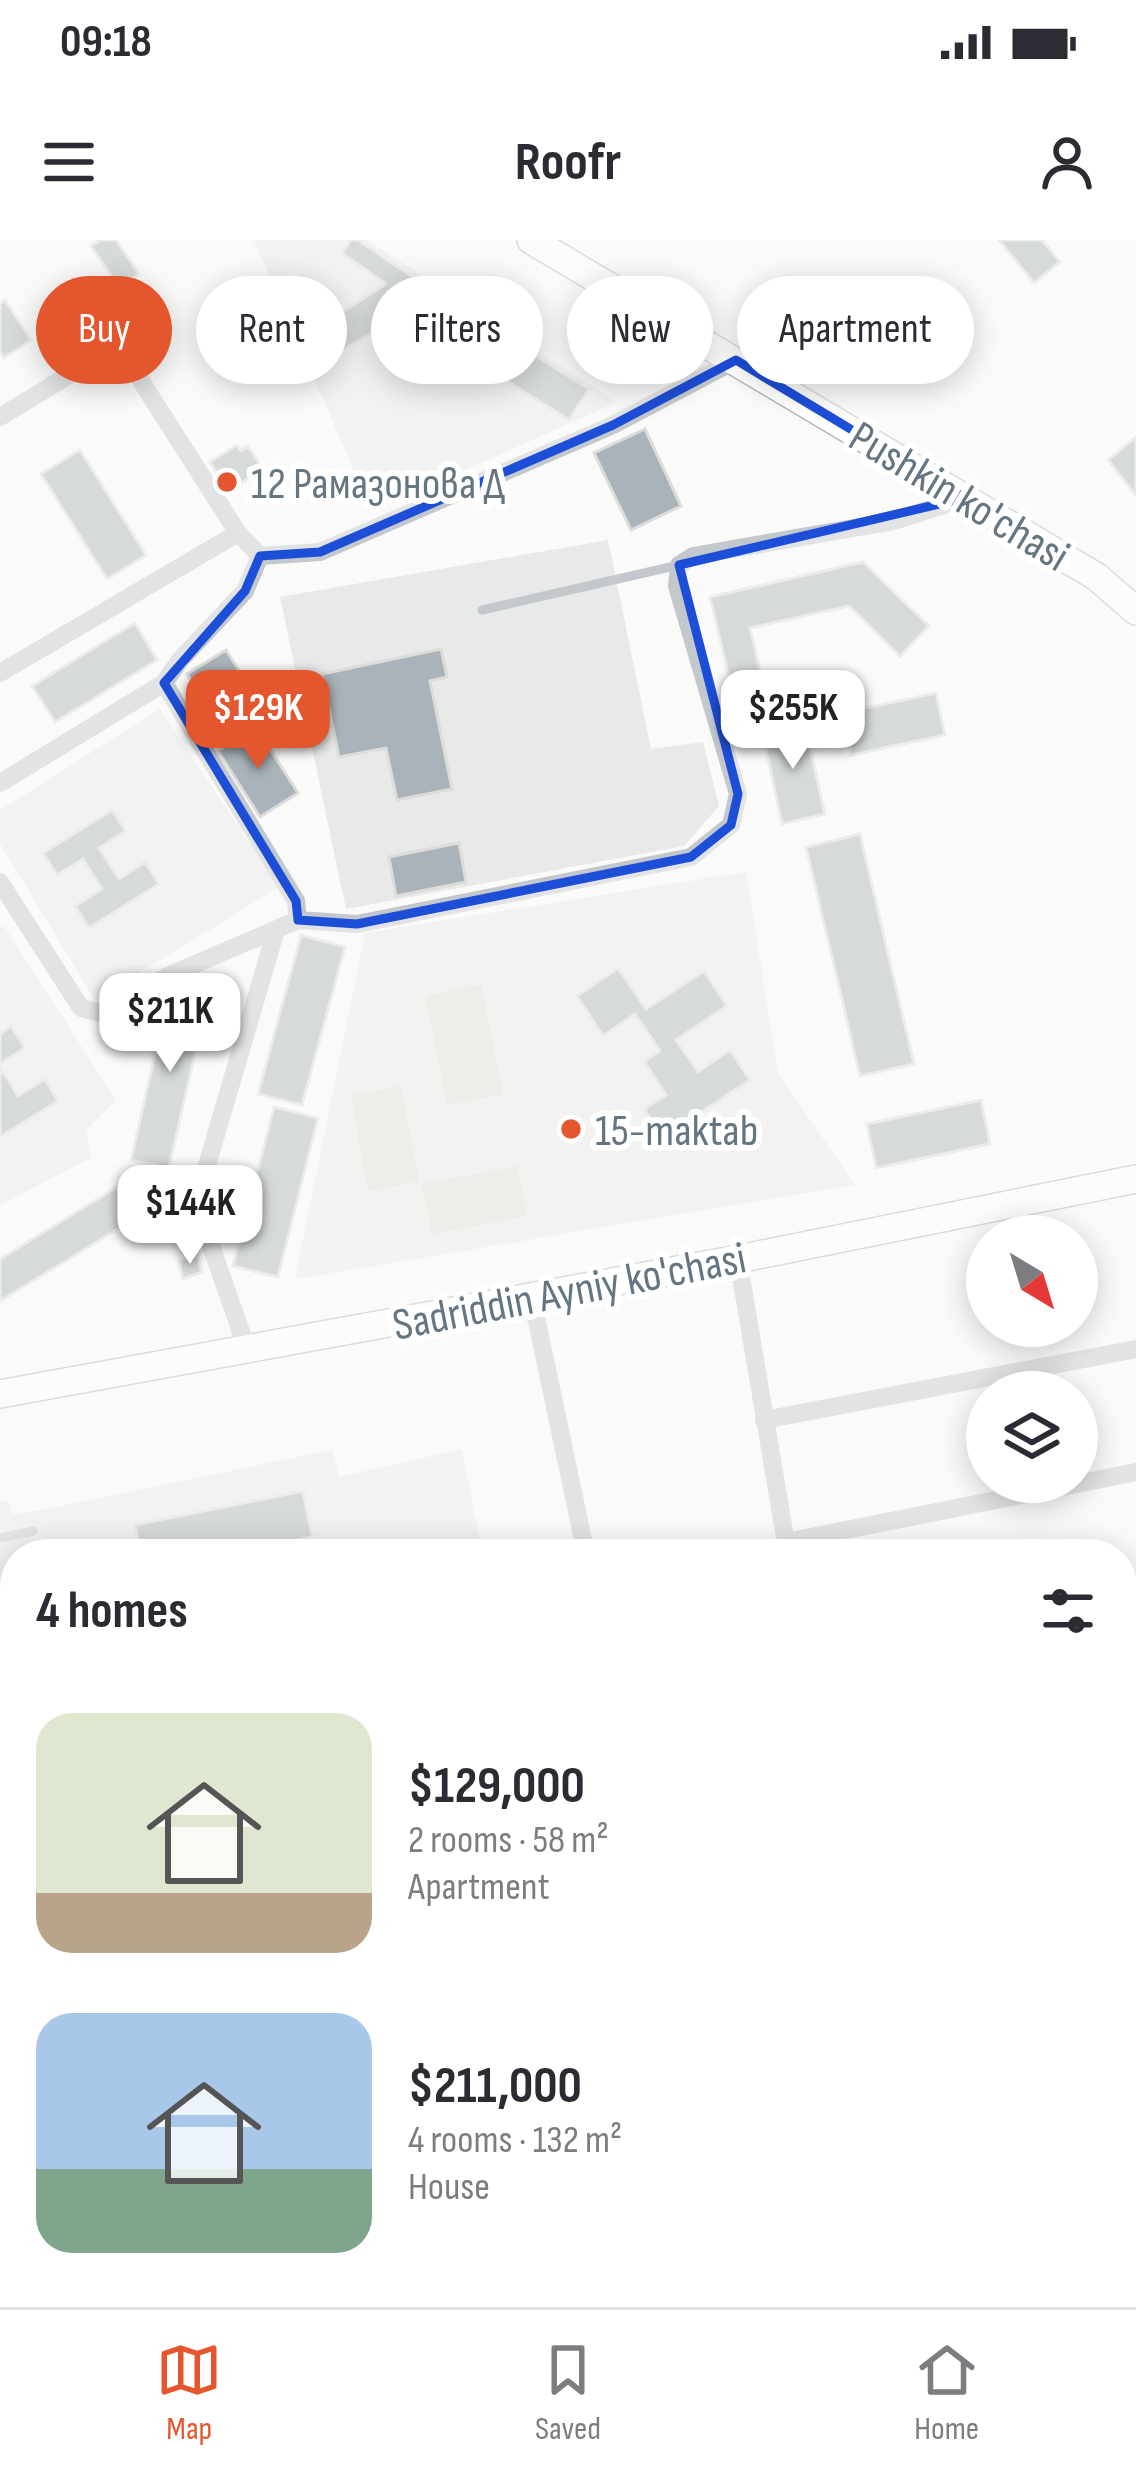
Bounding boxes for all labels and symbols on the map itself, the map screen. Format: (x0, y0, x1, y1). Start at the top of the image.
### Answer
street label: Pushkin ko'chasi (839, 410, 1079, 584)
place label: 12 Рамазонова Д (251, 457, 506, 512)
marker: 12 Рамазонова Д (214, 469, 240, 495)
pin: $129K (174, 670, 342, 772)
pin: $255K (709, 670, 877, 772)
pin: $211K (86, 973, 254, 1075)
place label: 15-maktab (595, 1104, 758, 1159)
marker: 15-maktab (558, 1116, 584, 1142)
pin: $144K (106, 1165, 274, 1267)
north arrow (966, 1215, 1098, 1347)
street label: Sadriddin Ayniy ko'chasi (388, 1231, 751, 1354)

